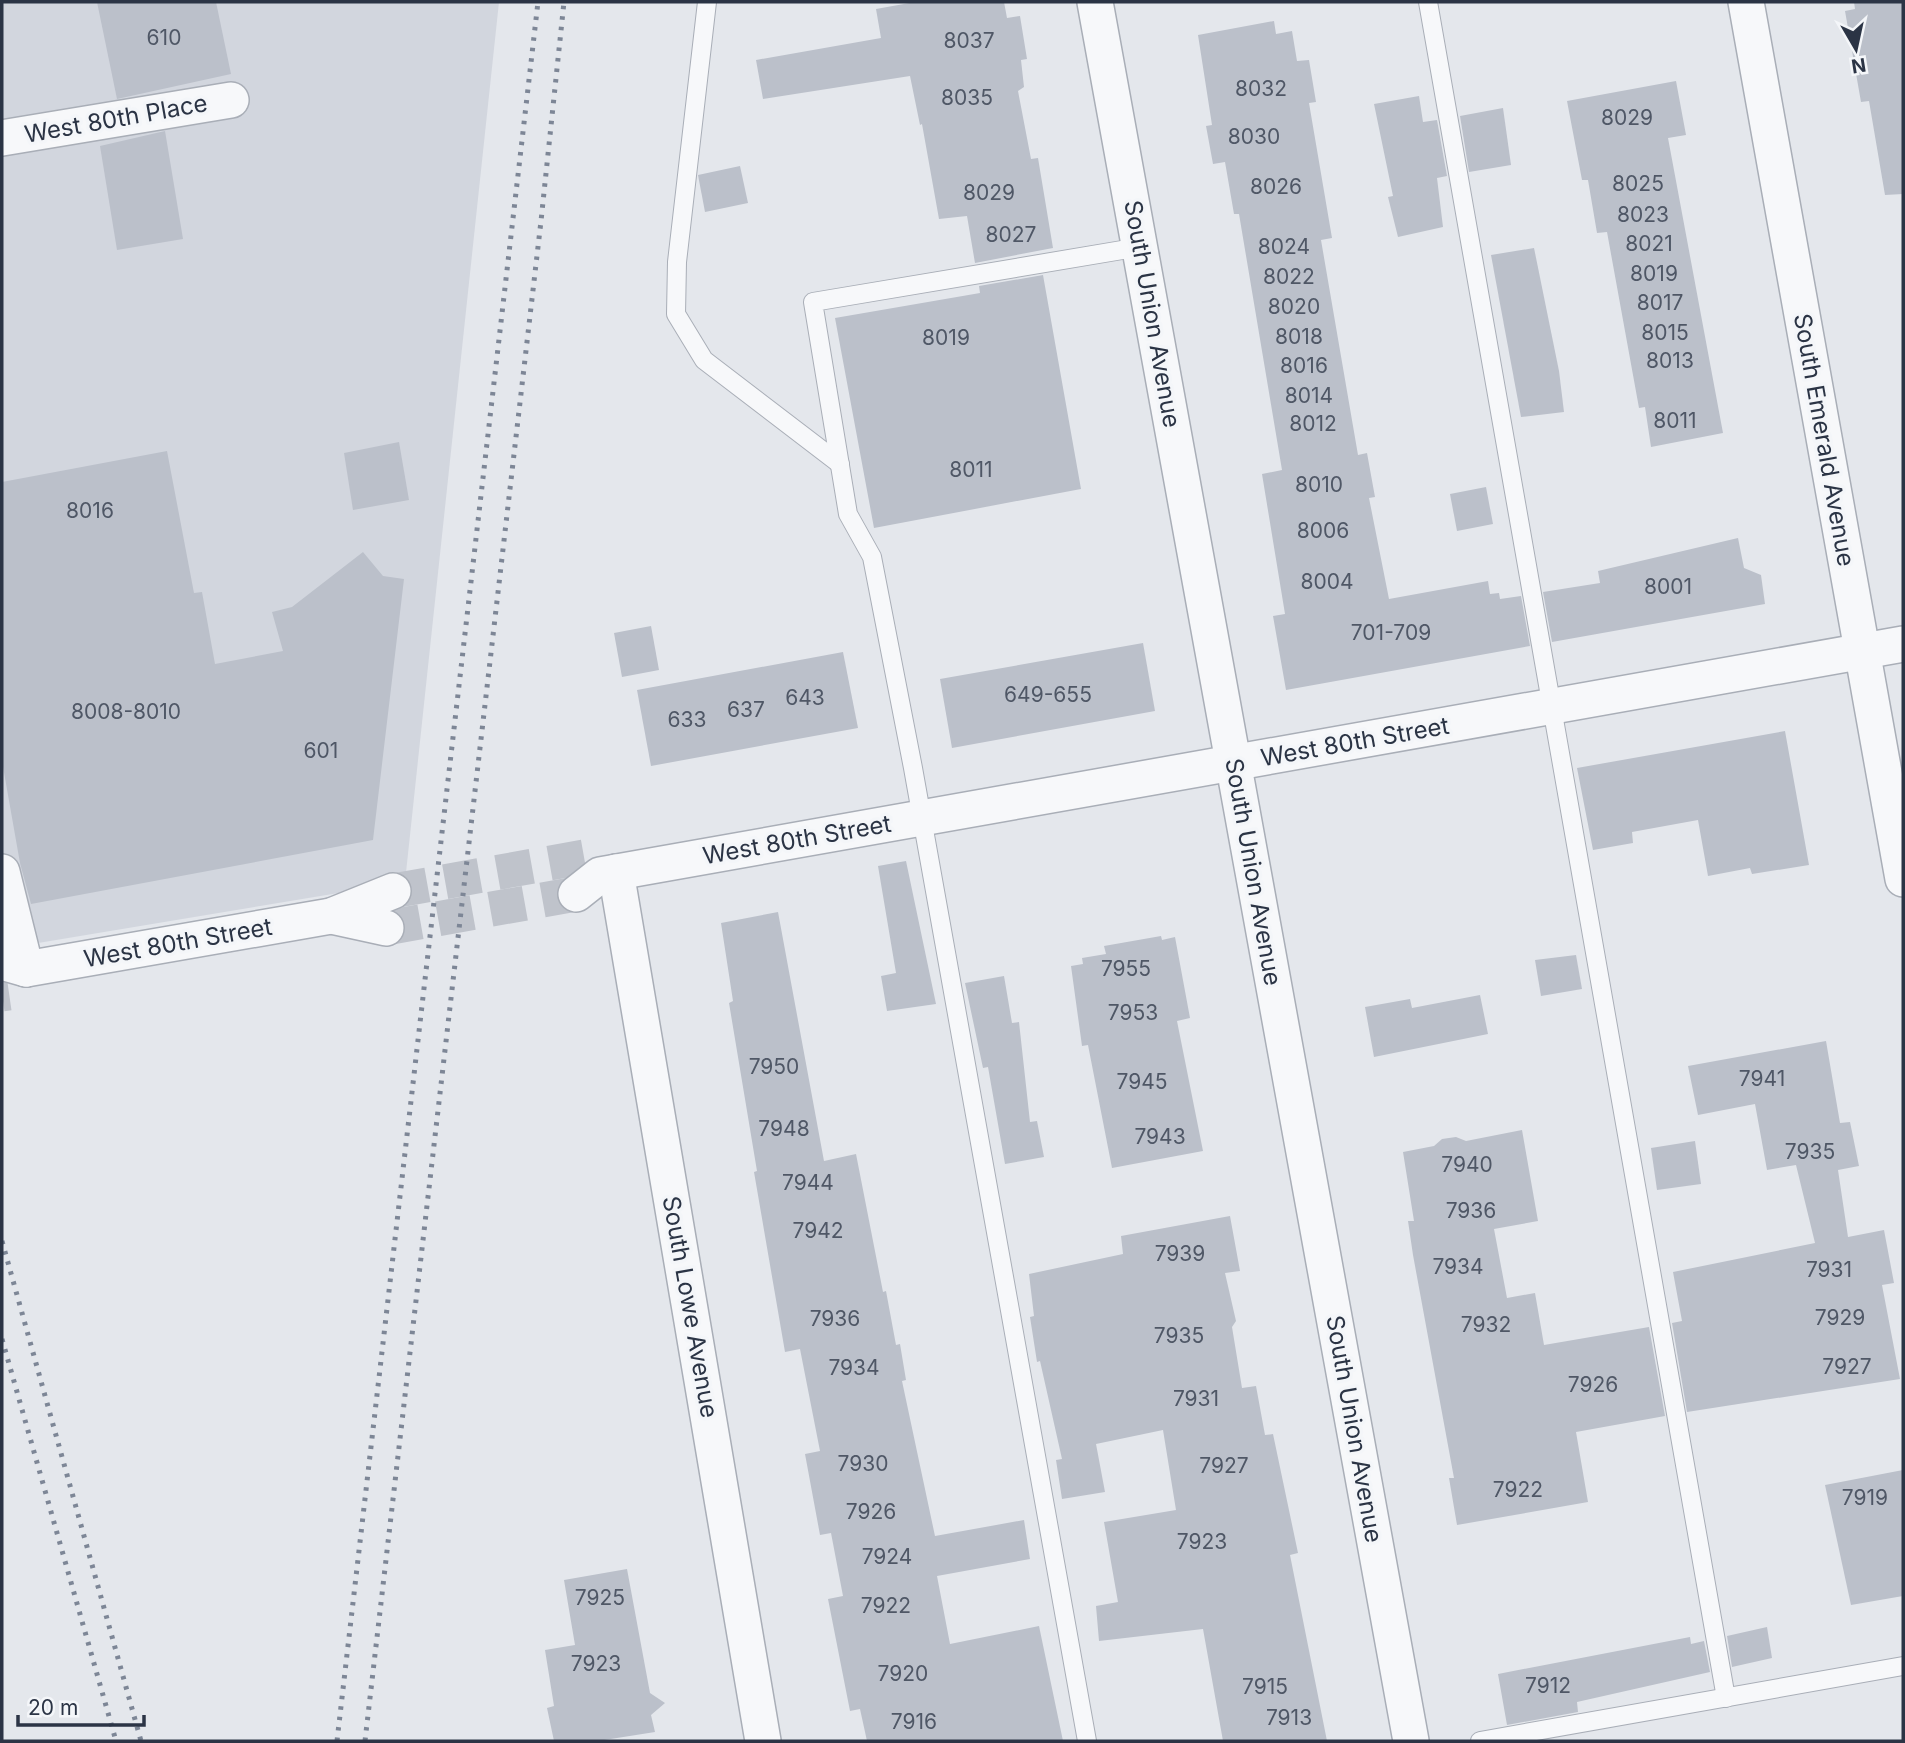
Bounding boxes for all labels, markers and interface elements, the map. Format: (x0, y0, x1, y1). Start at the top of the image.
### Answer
north arrow (1821, 14, 1891, 84)
house number: 610 (147, 25, 181, 50)
house number: 8037 (943, 28, 995, 53)
text: N (1850, 53, 1868, 78)
house number: 8032 (1235, 76, 1287, 101)
house number: 8035 (941, 85, 993, 110)
street label: West 80th Place (22, 88, 210, 149)
house number: 8029 (1601, 105, 1653, 130)
house number: 8030 (1228, 124, 1280, 149)
house number: 8025 (1612, 171, 1664, 196)
house number: 8026 (1250, 174, 1302, 199)
house number: 8029 (963, 180, 1015, 205)
street label: South Union Avenue (1118, 198, 1187, 430)
house number: 8023 (1617, 202, 1669, 227)
house number: 8027 (986, 222, 1036, 247)
house number: 8021 (1625, 231, 1673, 256)
house number: 8024 (1258, 234, 1310, 259)
house number: 8019 (1630, 261, 1678, 286)
house number: 8022 (1263, 264, 1315, 289)
house number: 8017 (1637, 290, 1683, 315)
house number: 8020 (1268, 294, 1320, 319)
street label: South Emerald Avenue (1788, 311, 1861, 569)
house number: 8015 (1641, 320, 1689, 345)
house number: 8018 (1275, 324, 1323, 349)
house number: 8019 (922, 325, 970, 350)
house number: 8013 (1646, 348, 1694, 373)
house number: 8016 (1280, 353, 1328, 378)
house number: 8014 (1285, 383, 1333, 408)
house number: 8011 (1653, 408, 1697, 433)
house number: 8012 (1289, 411, 1337, 436)
house number: 8011 (949, 457, 993, 482)
house number: 8010 (1295, 472, 1343, 497)
house number: 8016 (66, 498, 114, 523)
house number: 8006 (1297, 518, 1349, 543)
house number: 8004 (1300, 569, 1354, 594)
house number: 8001 (1644, 574, 1692, 599)
house number: 701-709 (1351, 620, 1431, 645)
house number: 649-655 (1004, 682, 1092, 707)
house number: 643 (785, 685, 825, 710)
house number: 637 (727, 697, 765, 722)
house number: 8008-8010 (71, 699, 181, 724)
house number: 633 (668, 707, 706, 732)
street label: West 80th Street (1259, 711, 1451, 772)
house number: 601 (304, 738, 338, 763)
street label: South Union Avenue (1219, 756, 1288, 988)
street label: West 80th Street (701, 809, 893, 870)
street label: West 80th Street (82, 912, 274, 973)
house number: 7955 (1101, 956, 1151, 981)
house number: 7953 (1108, 1000, 1158, 1025)
house number: 7950 (749, 1054, 799, 1079)
house number: 7941 (1739, 1066, 1785, 1091)
house number: 7945 (1116, 1069, 1168, 1094)
house number: 7948 (758, 1116, 810, 1141)
house number: 7943 (1134, 1124, 1186, 1149)
house number: 7935 (1785, 1139, 1835, 1164)
house number: 7940 (1441, 1152, 1493, 1177)
house number: 7944 (782, 1170, 834, 1195)
street label: South Lowe Avenue (657, 1194, 724, 1420)
house number: 7936 (1446, 1198, 1496, 1223)
house number: 7942 (792, 1218, 844, 1243)
house number: 7939 (1155, 1241, 1205, 1266)
house number: 7934 (1432, 1254, 1484, 1279)
house number: 7931 (1806, 1257, 1852, 1282)
house number: 7929 (1815, 1305, 1865, 1330)
house number: 7936 (810, 1306, 860, 1331)
house number: 7932 (1461, 1312, 1511, 1337)
street label: South Union Avenue (1320, 1313, 1389, 1545)
house number: 7935 (1154, 1323, 1204, 1348)
house number: 7927 (1822, 1354, 1872, 1379)
house number: 7934 (828, 1355, 880, 1380)
house number: 7926 (1568, 1372, 1618, 1397)
house number: 7931 (1173, 1386, 1219, 1411)
house number: 7930 (838, 1451, 888, 1476)
house number: 7927 (1199, 1453, 1249, 1478)
house number: 7922 (1493, 1477, 1543, 1502)
house number: 7919 (1842, 1485, 1888, 1510)
house number: 7926 (846, 1499, 896, 1524)
house number: 7923 (1177, 1529, 1227, 1554)
house number: 7924 (862, 1544, 912, 1569)
house number: 7925 (575, 1585, 625, 1610)
house number: 7922 (861, 1593, 911, 1618)
house number: 7923 (571, 1651, 621, 1676)
house number: 7920 (878, 1661, 928, 1686)
house number: 7912 (1525, 1673, 1571, 1698)
house number: 7915 (1242, 1674, 1288, 1699)
scale bar (18, 1684, 144, 1728)
text: 20 m (28, 1695, 78, 1720)
house number: 7913 (1266, 1705, 1312, 1730)
house number: 7916 (891, 1709, 937, 1734)

